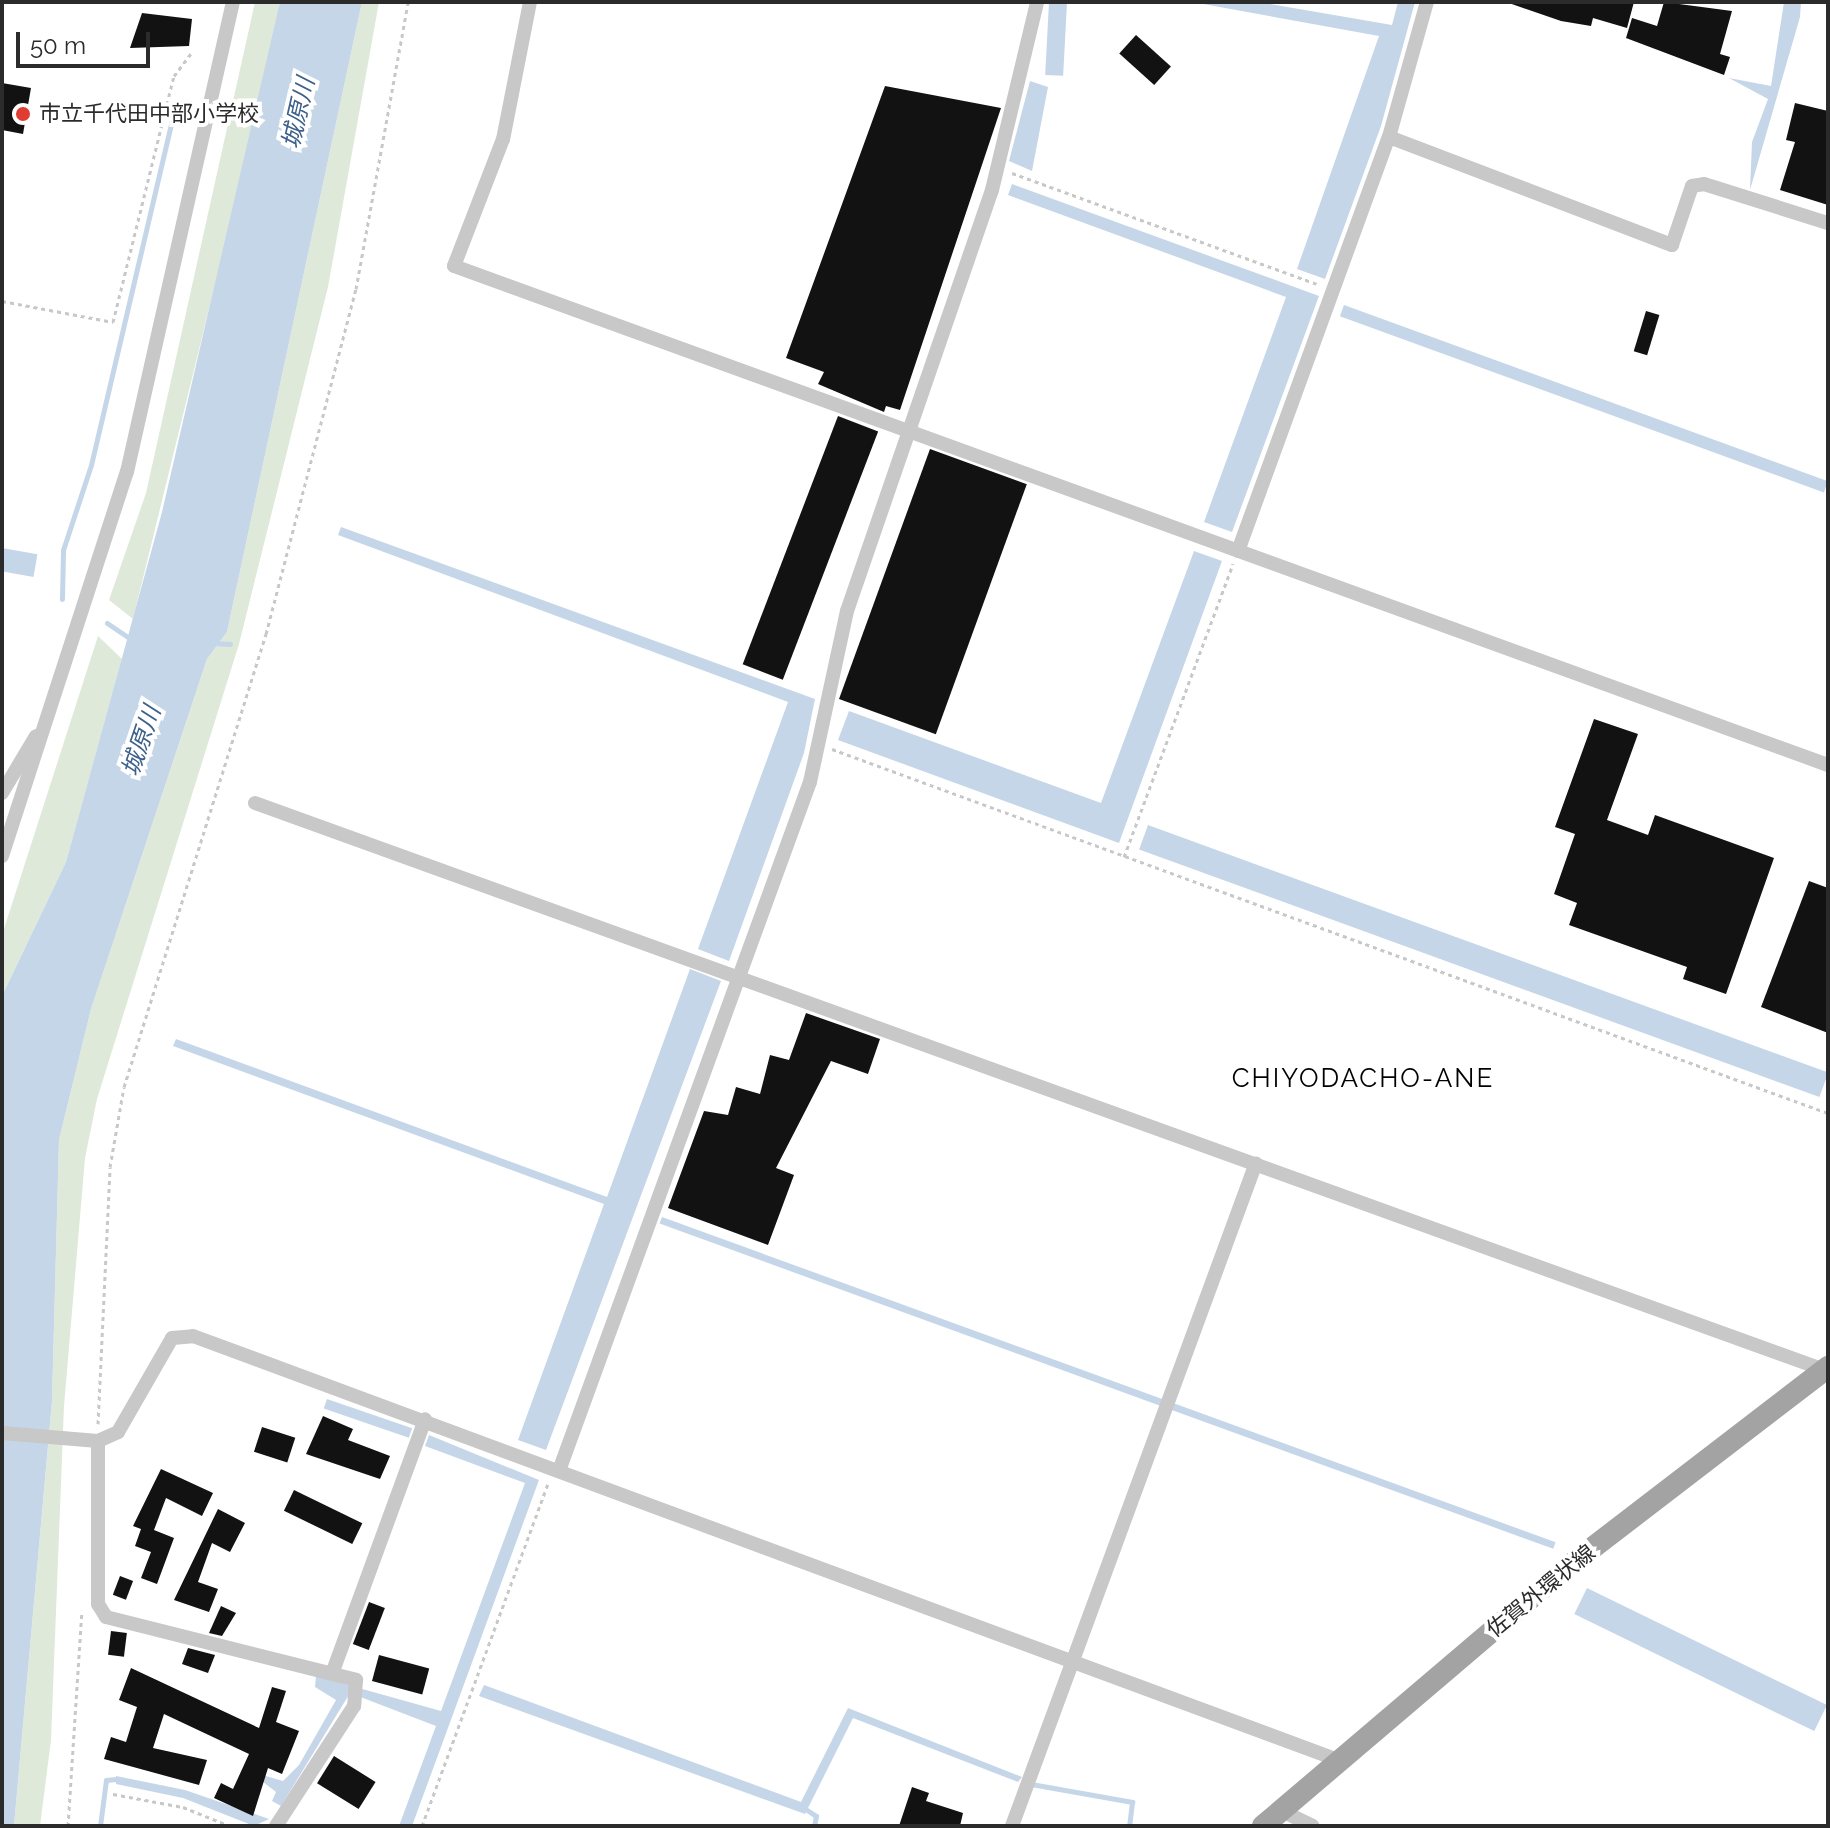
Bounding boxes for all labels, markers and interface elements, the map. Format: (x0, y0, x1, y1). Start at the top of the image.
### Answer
scale bar (20, 16, 154, 66)
text: 50 m (30, 31, 86, 60)
water label: 城原川 (276, 75, 320, 151)
place label: 市立千代田中部小学校 (39, 101, 259, 127)
marker: 市立千代田中部小学校 (14, 105, 32, 123)
water label: 城原川 (116, 702, 166, 780)
district label: CHIYODACHO-ANE (1232, 1063, 1494, 1095)
street label: 佐賀外環状線 (1481, 1539, 1601, 1643)

